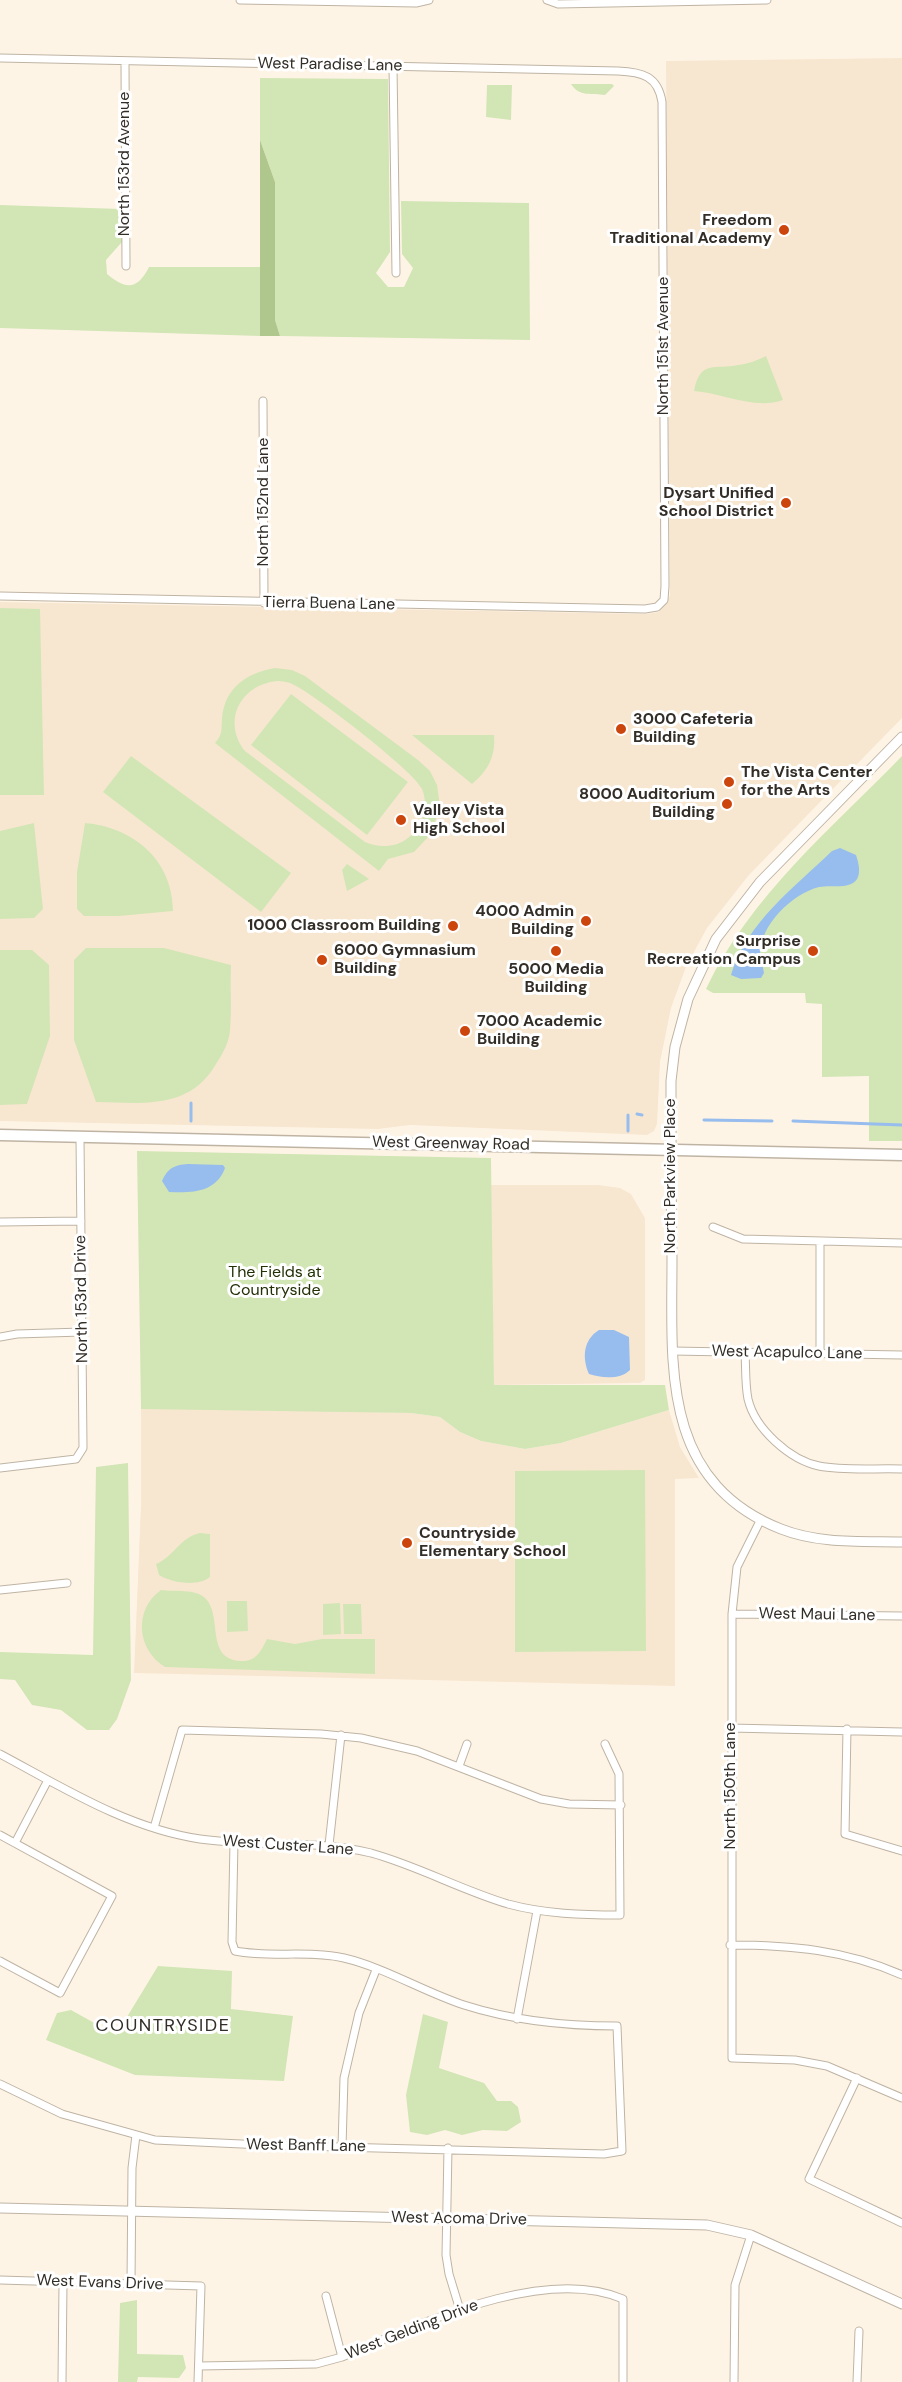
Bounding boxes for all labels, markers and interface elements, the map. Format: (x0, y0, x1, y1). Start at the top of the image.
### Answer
street label: West Paradise Lane (257, 54, 403, 76)
street label: North 153rd Avenue (115, 92, 135, 236)
place label: Freedom Traditional Academy (609, 211, 772, 249)
marker: Freedom Traditional Academy (777, 223, 791, 237)
street label: North 151st Avenue (654, 277, 674, 415)
street label: North 152nd Lane (254, 438, 274, 566)
place label: Dysart Unified School District (659, 484, 774, 522)
marker: Dysart Unified School District (779, 496, 793, 510)
street label: Tierra Buena Lane (263, 593, 395, 615)
place label: 3000 Cafeteria Building (633, 710, 753, 748)
marker: 3000 Cafeteria Building (614, 722, 628, 736)
place label: The Vista Center for the Arts (741, 763, 872, 801)
marker: The Vista Center for the Arts (722, 775, 736, 789)
place label: 8000 Auditorium Building (579, 785, 715, 823)
marker: 8000 Auditorium Building (720, 797, 734, 811)
place label: Valley Vista High School (413, 801, 505, 839)
marker: Valley Vista High School (394, 813, 408, 827)
place label: 4000 Admin Building (475, 902, 574, 940)
marker: 4000 Admin Building (579, 914, 593, 928)
place label: 1000 Classroom Building (247, 916, 441, 936)
marker: 1000 Classroom Building (446, 919, 460, 933)
place label: Surprise Recreation Campus (647, 932, 801, 970)
place label: 6000 Gymnasium Building (334, 941, 476, 979)
marker: 5000 Media Building (549, 944, 563, 958)
marker: Surprise Recreation Campus (806, 944, 820, 958)
marker: 6000 Gymnasium Building (315, 953, 329, 967)
place label: 5000 Media Building (508, 960, 604, 998)
place label: 7000 Academic Building (477, 1012, 602, 1050)
marker: 7000 Academic Building (458, 1024, 472, 1038)
street label: North Parkview Place (661, 1098, 681, 1254)
street label: West Greenway Road (372, 1133, 530, 1155)
street label: North 153rd Drive (71, 1235, 93, 1363)
park label: The Fields at Countryside (228, 1263, 322, 1301)
street label: West Acapulco Lane (711, 1342, 863, 1364)
place label: Countryside Elementary School (419, 1524, 566, 1562)
marker: Countryside Elementary School (400, 1536, 414, 1550)
street label: West Maui Lane (758, 1604, 876, 1626)
street label: North 150th Lane (721, 1722, 741, 1850)
street label: West Custer Lane (222, 1832, 354, 1860)
district label: COUNTRYSIDE (96, 2015, 230, 2037)
street label: West Banff Lane (246, 2135, 366, 2157)
street label: West Acoma Drive (391, 2208, 527, 2230)
street label: West Evans Drive (36, 2271, 164, 2295)
street label: West Gelding Drive (343, 2296, 481, 2364)

